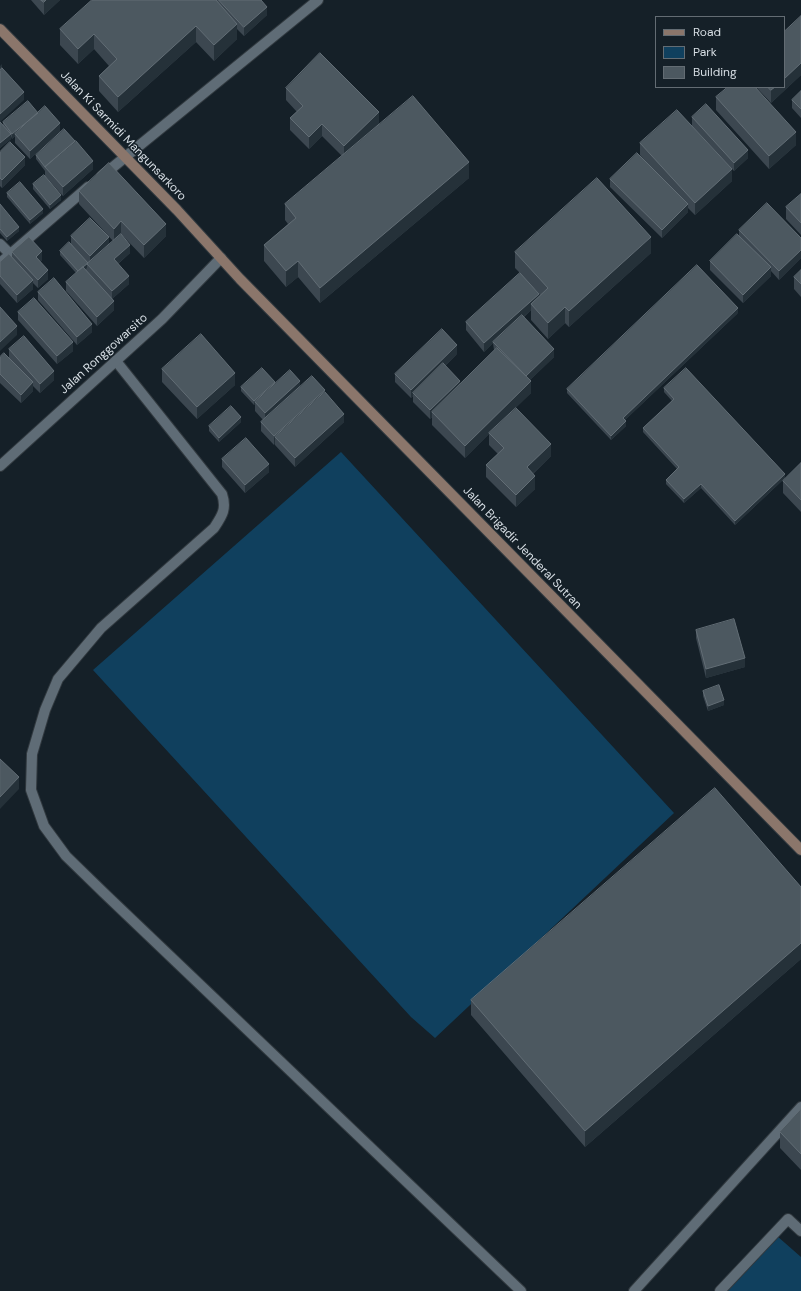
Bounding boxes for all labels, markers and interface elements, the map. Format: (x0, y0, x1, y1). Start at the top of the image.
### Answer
legend (655, 16, 785, 88)
text: Road (693, 24, 721, 40)
text: Park (693, 44, 717, 60)
text: Building (693, 64, 737, 80)
street label: Jalan Ki Sarmidi Mangunsarkoro (57, 68, 189, 204)
street label: Jalan Ronggowarsito (57, 311, 151, 397)
street label: Jalan Brigadir Jenderal Sutran (460, 484, 584, 612)

